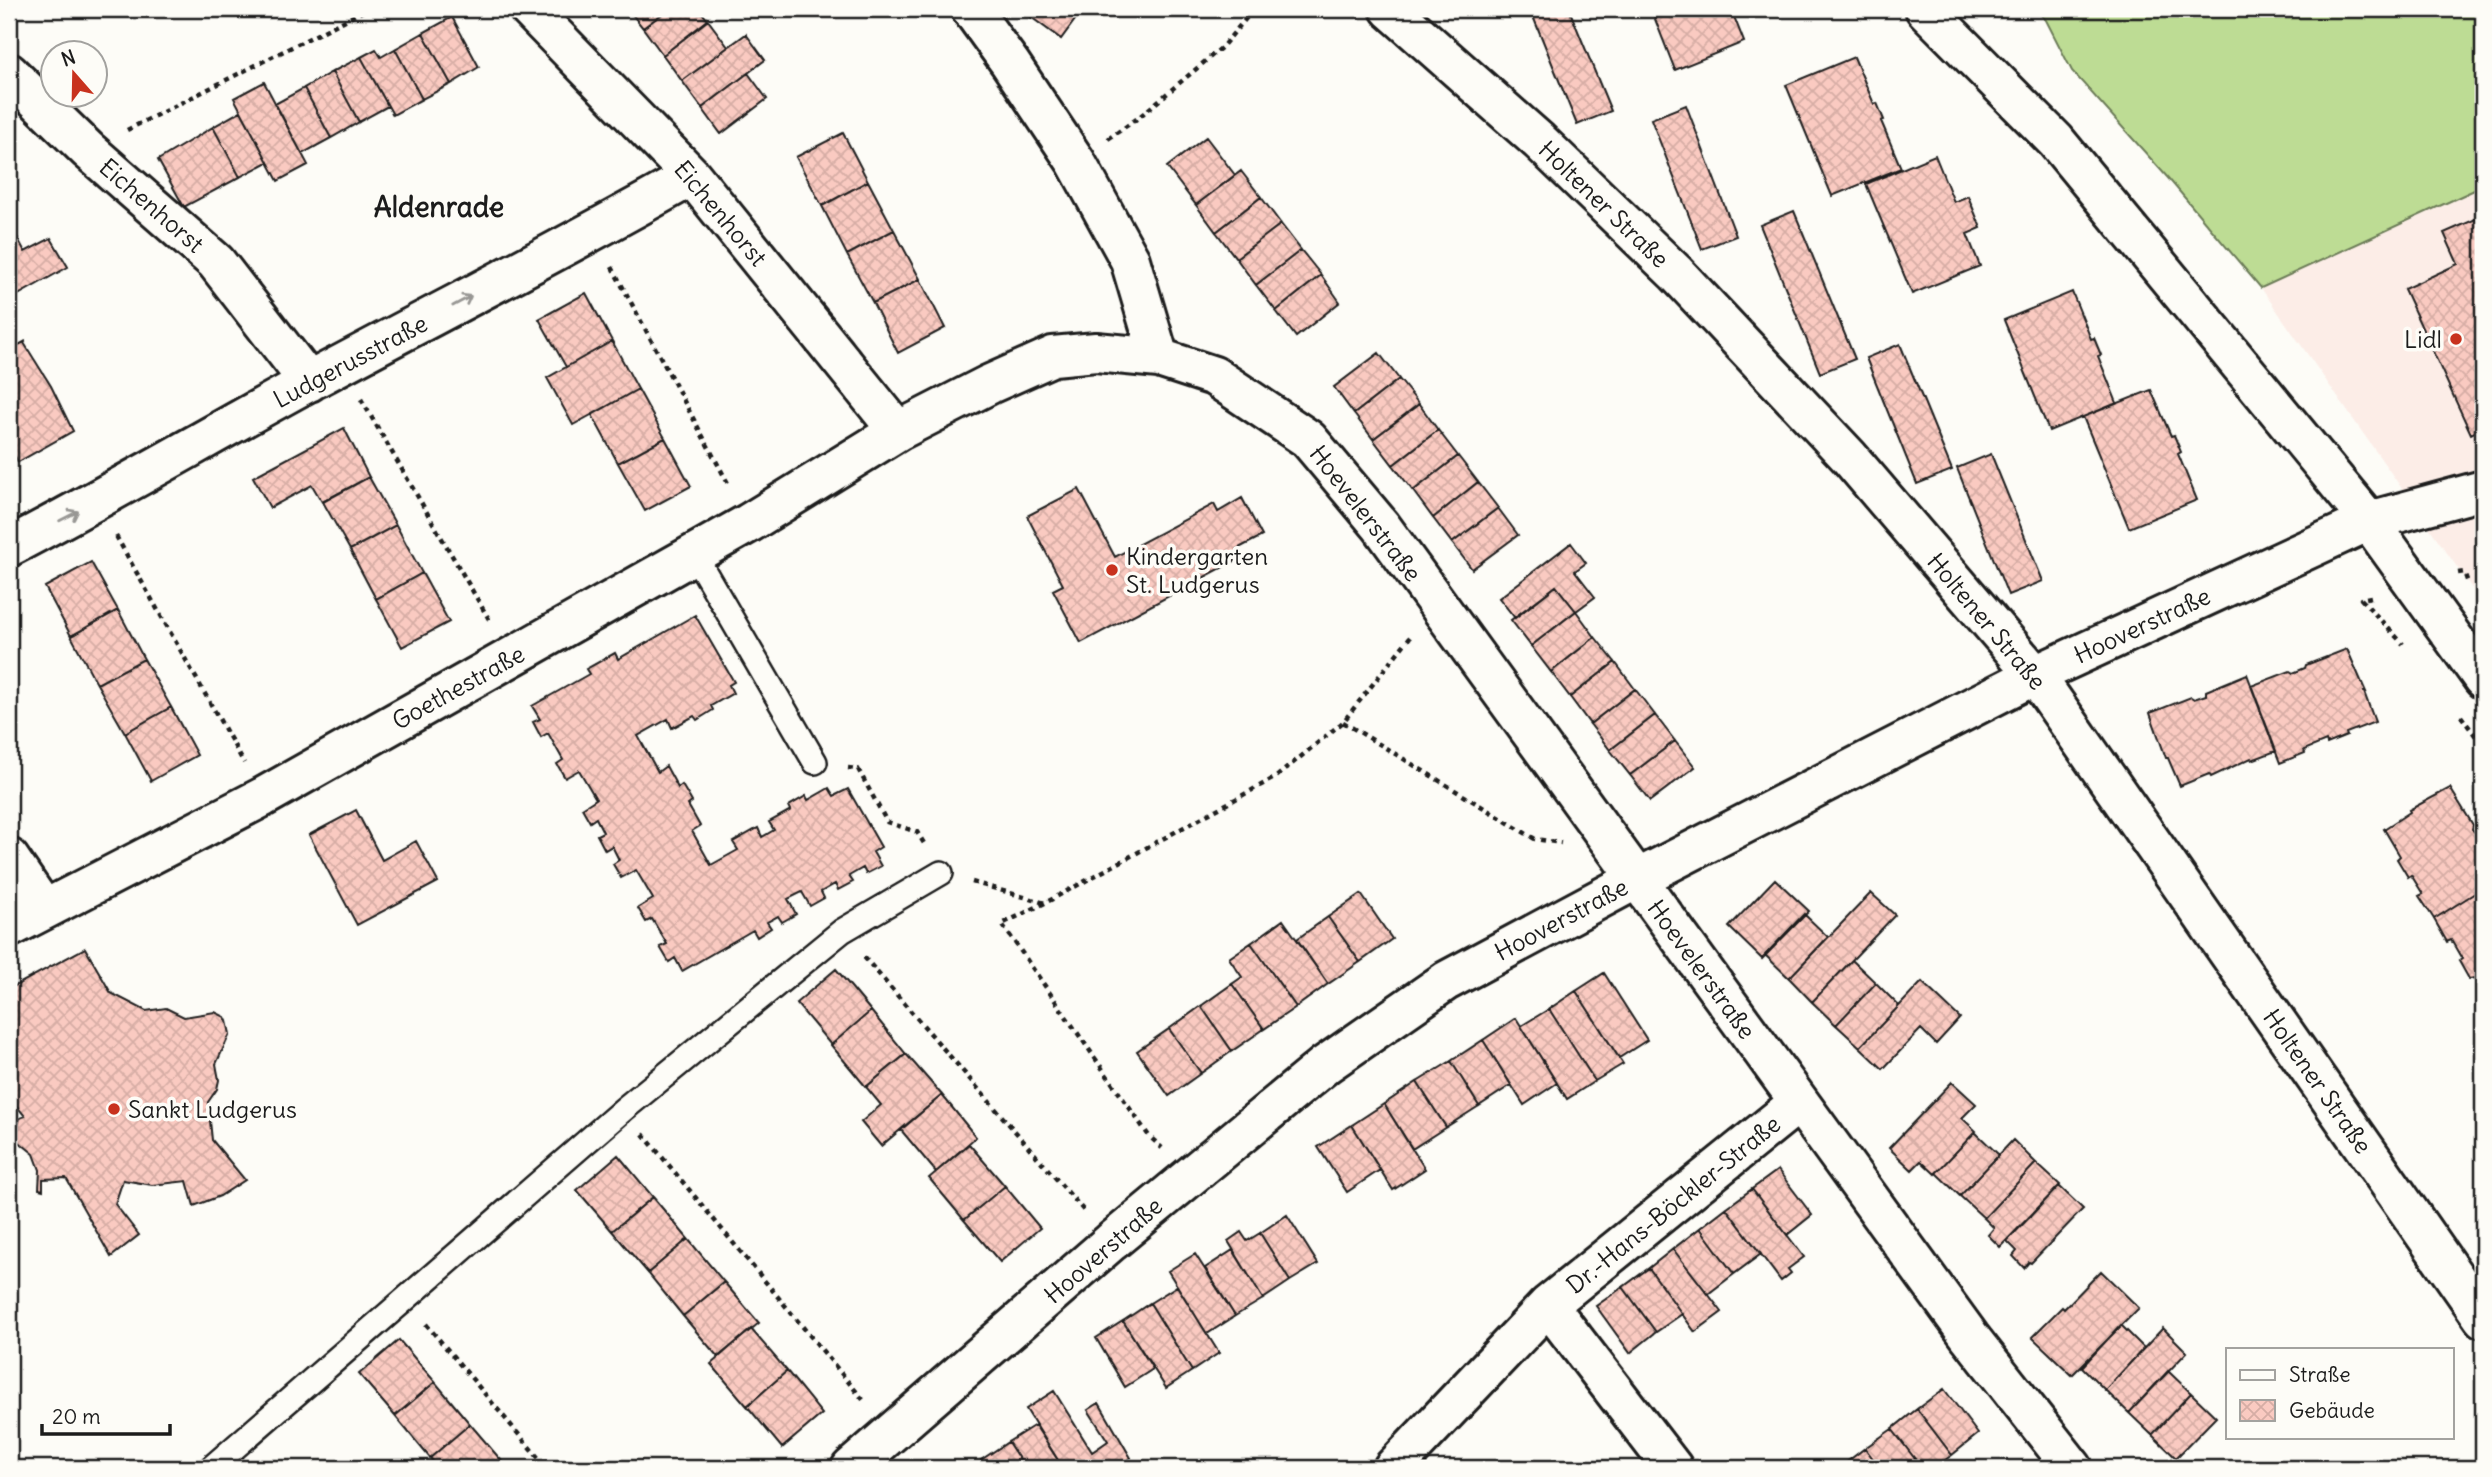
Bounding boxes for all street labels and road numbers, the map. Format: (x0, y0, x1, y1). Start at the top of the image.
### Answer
street label: Holtener Straße (1533, 134, 1675, 274)
street label: Eichenhorst (94, 152, 210, 258)
street label: Eichenhorst (668, 154, 774, 272)
street label: Ludgerusstraße (268, 308, 432, 414)
street label: Hoevelerstraße (1304, 439, 1428, 587)
street label: Holtener Straße (1921, 546, 2053, 696)
street label: Hooverstraße (2069, 580, 2215, 670)
street label: Goethestraße (387, 638, 529, 736)
street label: Hooverstraße (1489, 871, 1633, 967)
street label: Hoevelerstraße (1641, 894, 1763, 1044)
street label: Holtener Straße (2257, 1003, 2379, 1159)
street label: Dr.-Hans-Böckler-Straße (1560, 1108, 1786, 1300)
street label: Hooverstraße (1038, 1191, 1168, 1309)

